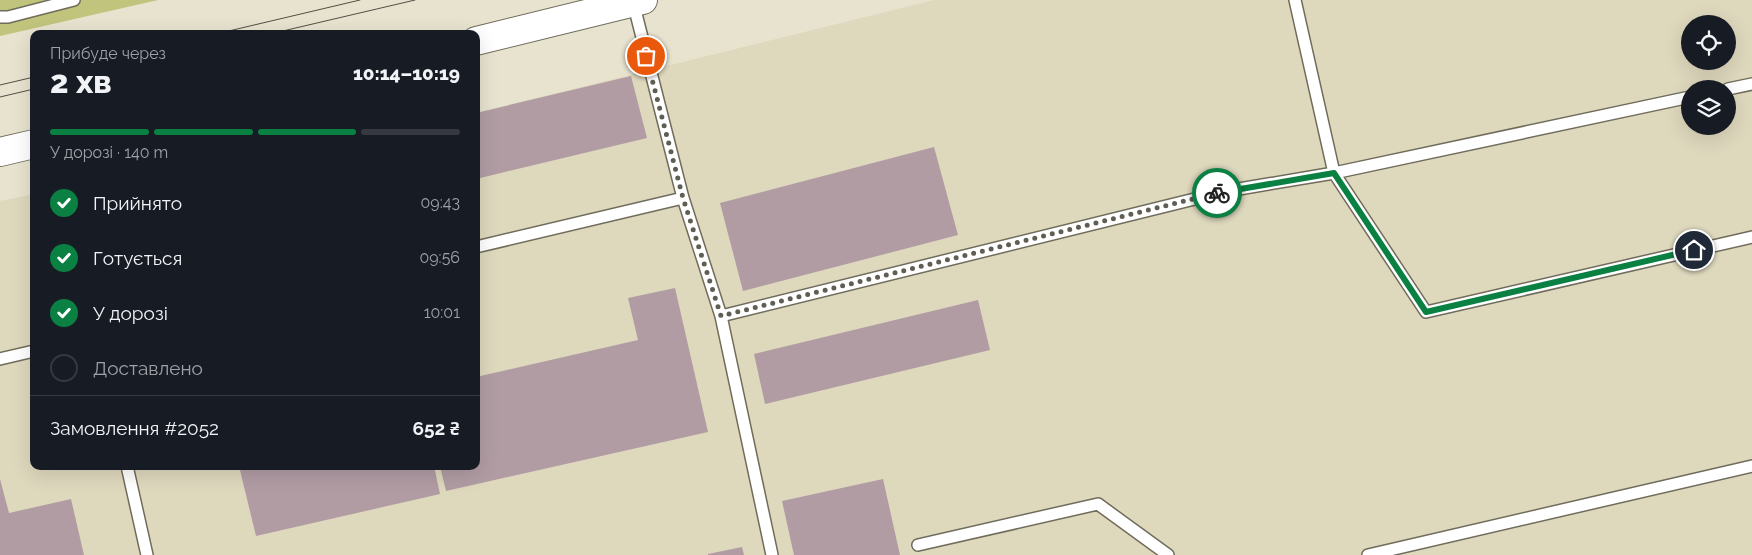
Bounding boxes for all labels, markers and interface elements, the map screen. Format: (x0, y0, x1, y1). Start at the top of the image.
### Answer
map controls (1681, 15, 1736, 135)
button: locate (1681, 15, 1736, 70)
pin (625, 35, 667, 77)
icon: bag (632, 42, 660, 70)
text: Прибуде через (50, 44, 166, 63)
text: 10:14–10:19 (353, 62, 460, 84)
text: 2 хв (50, 63, 112, 100)
button: layers (1681, 80, 1736, 135)
text: У дорозі · 140 m (50, 143, 168, 162)
courier (1192, 168, 1242, 218)
icon: bike (1203, 179, 1231, 207)
icon: check (50, 189, 78, 217)
text: Прийнято (93, 192, 182, 214)
text: 09:43 (421, 193, 460, 212)
pin (1673, 229, 1715, 271)
icon: home (1680, 236, 1708, 264)
icon: check (50, 244, 78, 272)
text: Готується (93, 247, 182, 269)
text: 09:56 (419, 248, 460, 267)
icon: check (50, 299, 78, 327)
text: У дорозі (93, 302, 168, 324)
text: 10:01 (424, 303, 460, 322)
text: Доставлено (93, 357, 203, 379)
text: Замовлення #2052 (50, 417, 219, 439)
text: 652 ₴ (413, 417, 460, 439)

